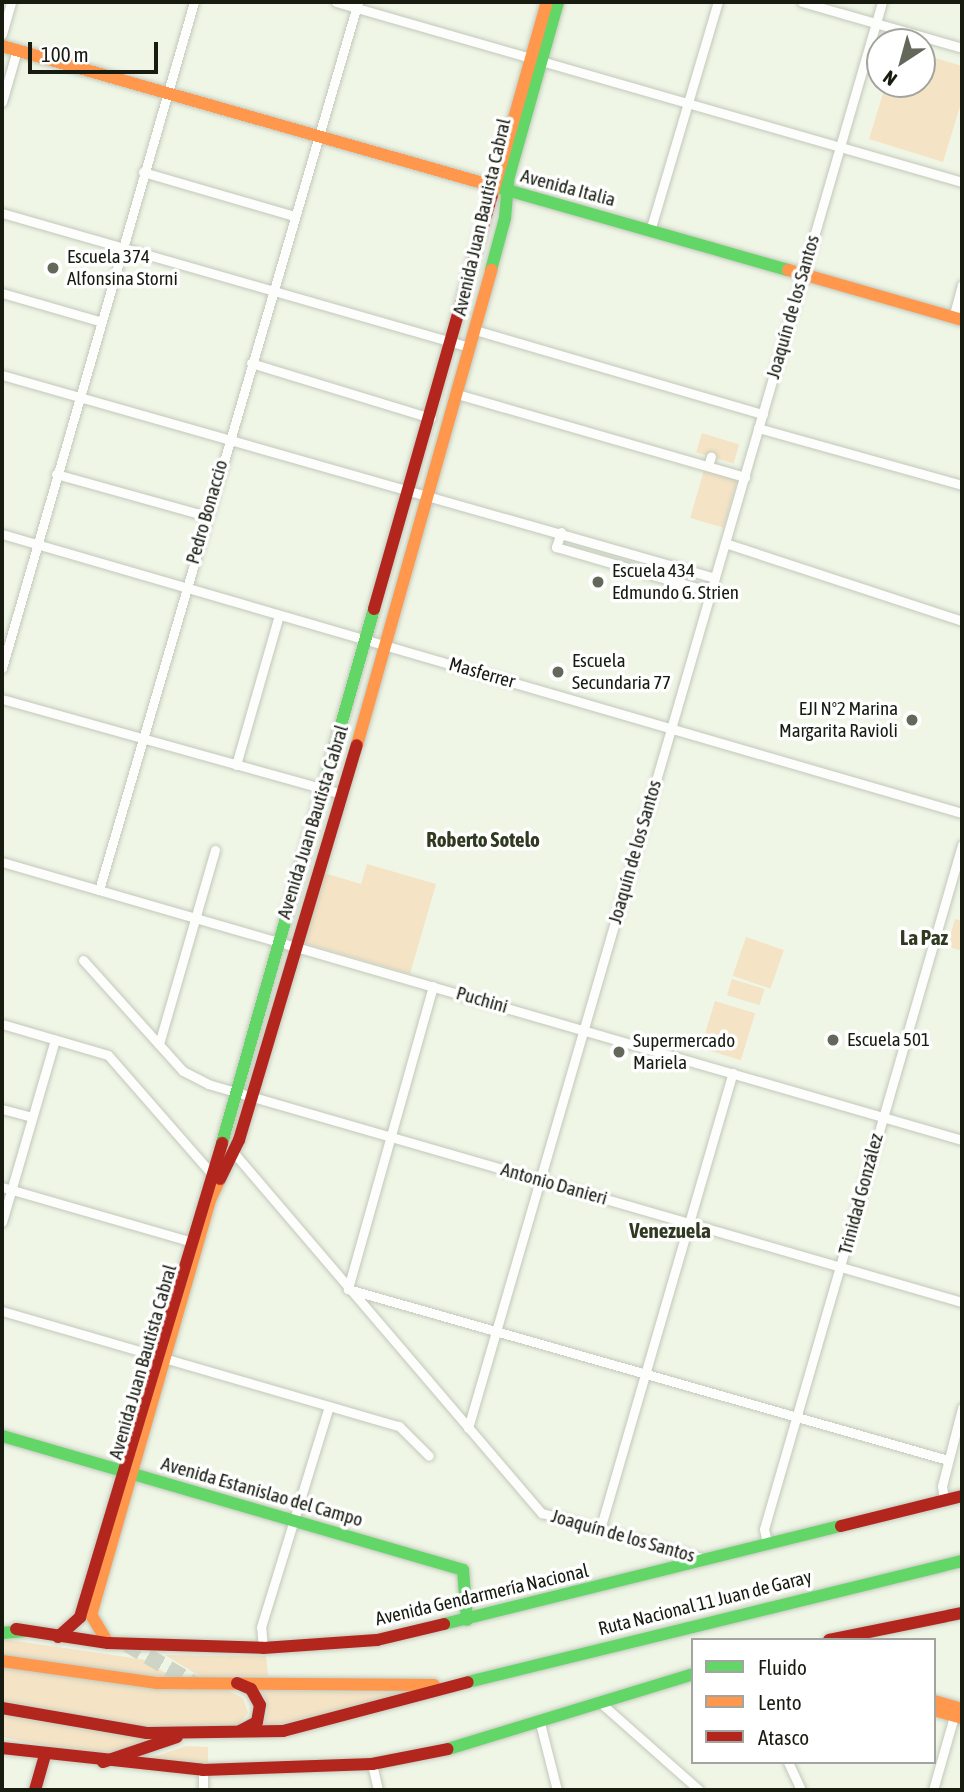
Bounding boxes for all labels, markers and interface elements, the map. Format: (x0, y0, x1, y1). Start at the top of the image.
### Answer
scale bar (32, 28, 161, 72)
north arrow (866, 28, 936, 98)
text: 100 m (41, 42, 89, 66)
text: N (879, 66, 901, 91)
street label: Avenida Juan Bautista Cabral (448, 116, 516, 318)
street label: Avenida Italia (518, 164, 618, 212)
street label: Joaquín de los Santos (762, 232, 824, 382)
place label: Escuela 374 Alfonsina Storni (67, 246, 178, 290)
marker: Escuela 374 Alfonsina Storni (45, 260, 61, 276)
street label: Pedro Bonaccio (181, 457, 233, 567)
place label: Escuela 434 Edmundo G. Strien (612, 560, 739, 604)
marker: Escuela 434 Edmundo G. Strien (590, 574, 606, 590)
place label: Escuela Secundaria 77 (572, 650, 671, 694)
street label: Masferrer (446, 653, 518, 693)
marker: Escuela Secundaria 77 (550, 664, 566, 680)
place label: EJI N°2 Marina Margarita Ravioli (779, 698, 898, 742)
marker: EJI N°2 Marina Margarita Ravioli (904, 712, 920, 728)
street label: Avenida Juan Bautista Cabral (273, 722, 353, 922)
street label: Joaquín de los Santos (604, 777, 666, 927)
district label: Roberto Sotelo (426, 826, 540, 852)
district label: La Paz (900, 924, 948, 950)
street label: Puchini (454, 982, 510, 1018)
place label: Escuela 501 (847, 1029, 930, 1051)
place label: Supermercado Mariela (633, 1030, 735, 1074)
marker: Escuela 501 (825, 1032, 841, 1048)
marker: Supermercado Mariela (611, 1044, 627, 1060)
street label: Trinidad González (834, 1131, 888, 1257)
street label: Antonio Danieri (498, 1158, 610, 1210)
district label: Venezuela (629, 1217, 711, 1243)
street label: Avenida Juan Bautista Cabral (104, 1262, 182, 1462)
street label: Avenida Estanislao del Campo (159, 1452, 365, 1532)
street label: Joaquín de los Santos (548, 1505, 698, 1567)
street label: Avenida Gendarmería Nacional (373, 1559, 591, 1631)
street label: Ruta Nacional 11 Juan de Garay (596, 1565, 814, 1641)
legend (691, 1638, 936, 1764)
text: Fluido (758, 1655, 807, 1679)
text: Lento (758, 1690, 802, 1714)
text: Atasco (758, 1725, 809, 1749)

